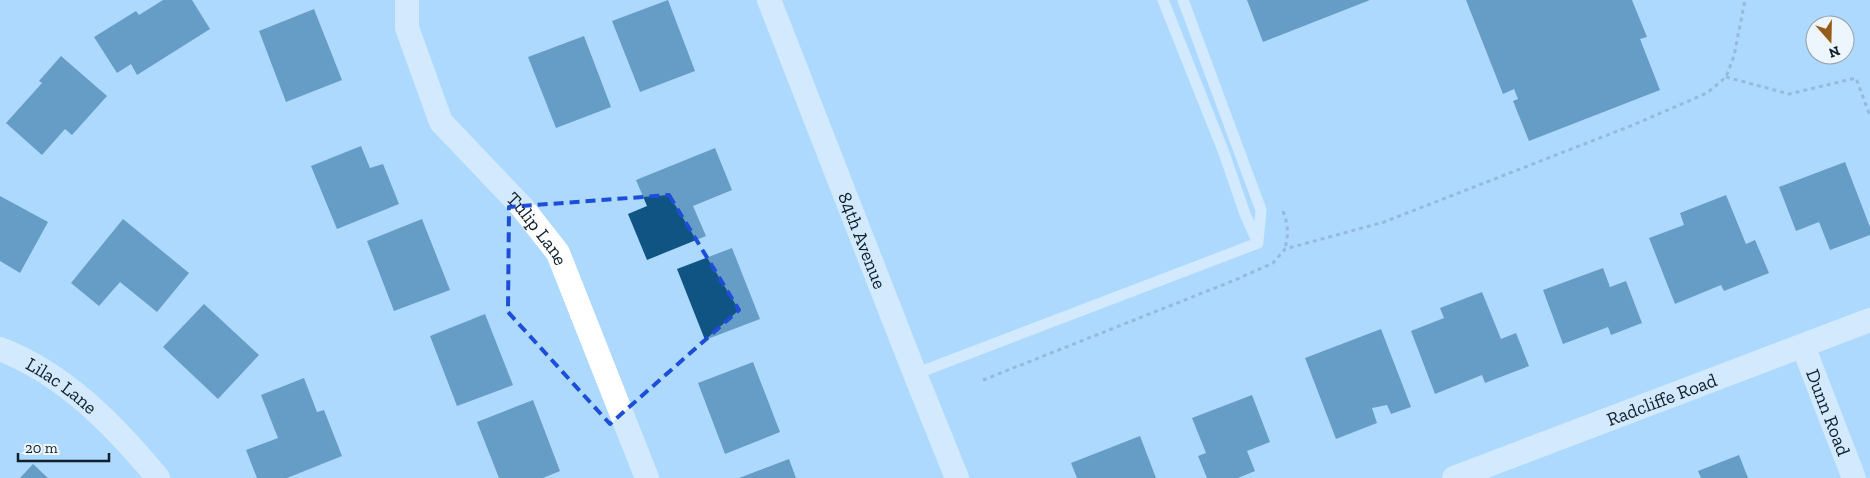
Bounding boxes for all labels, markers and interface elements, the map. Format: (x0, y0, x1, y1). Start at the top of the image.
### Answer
north arrow (1805, 15, 1855, 65)
text: N (1826, 42, 1842, 62)
street label: Tulip Lane (502, 187, 573, 268)
street label: 84th Avenue (834, 189, 892, 292)
street label: Lilac Lane (22, 352, 102, 419)
street label: Dunn Road (1801, 366, 1856, 459)
street label: Radcliffe Road (1603, 368, 1720, 431)
scale bar (18, 430, 109, 462)
text: 20 m (25, 439, 58, 457)

